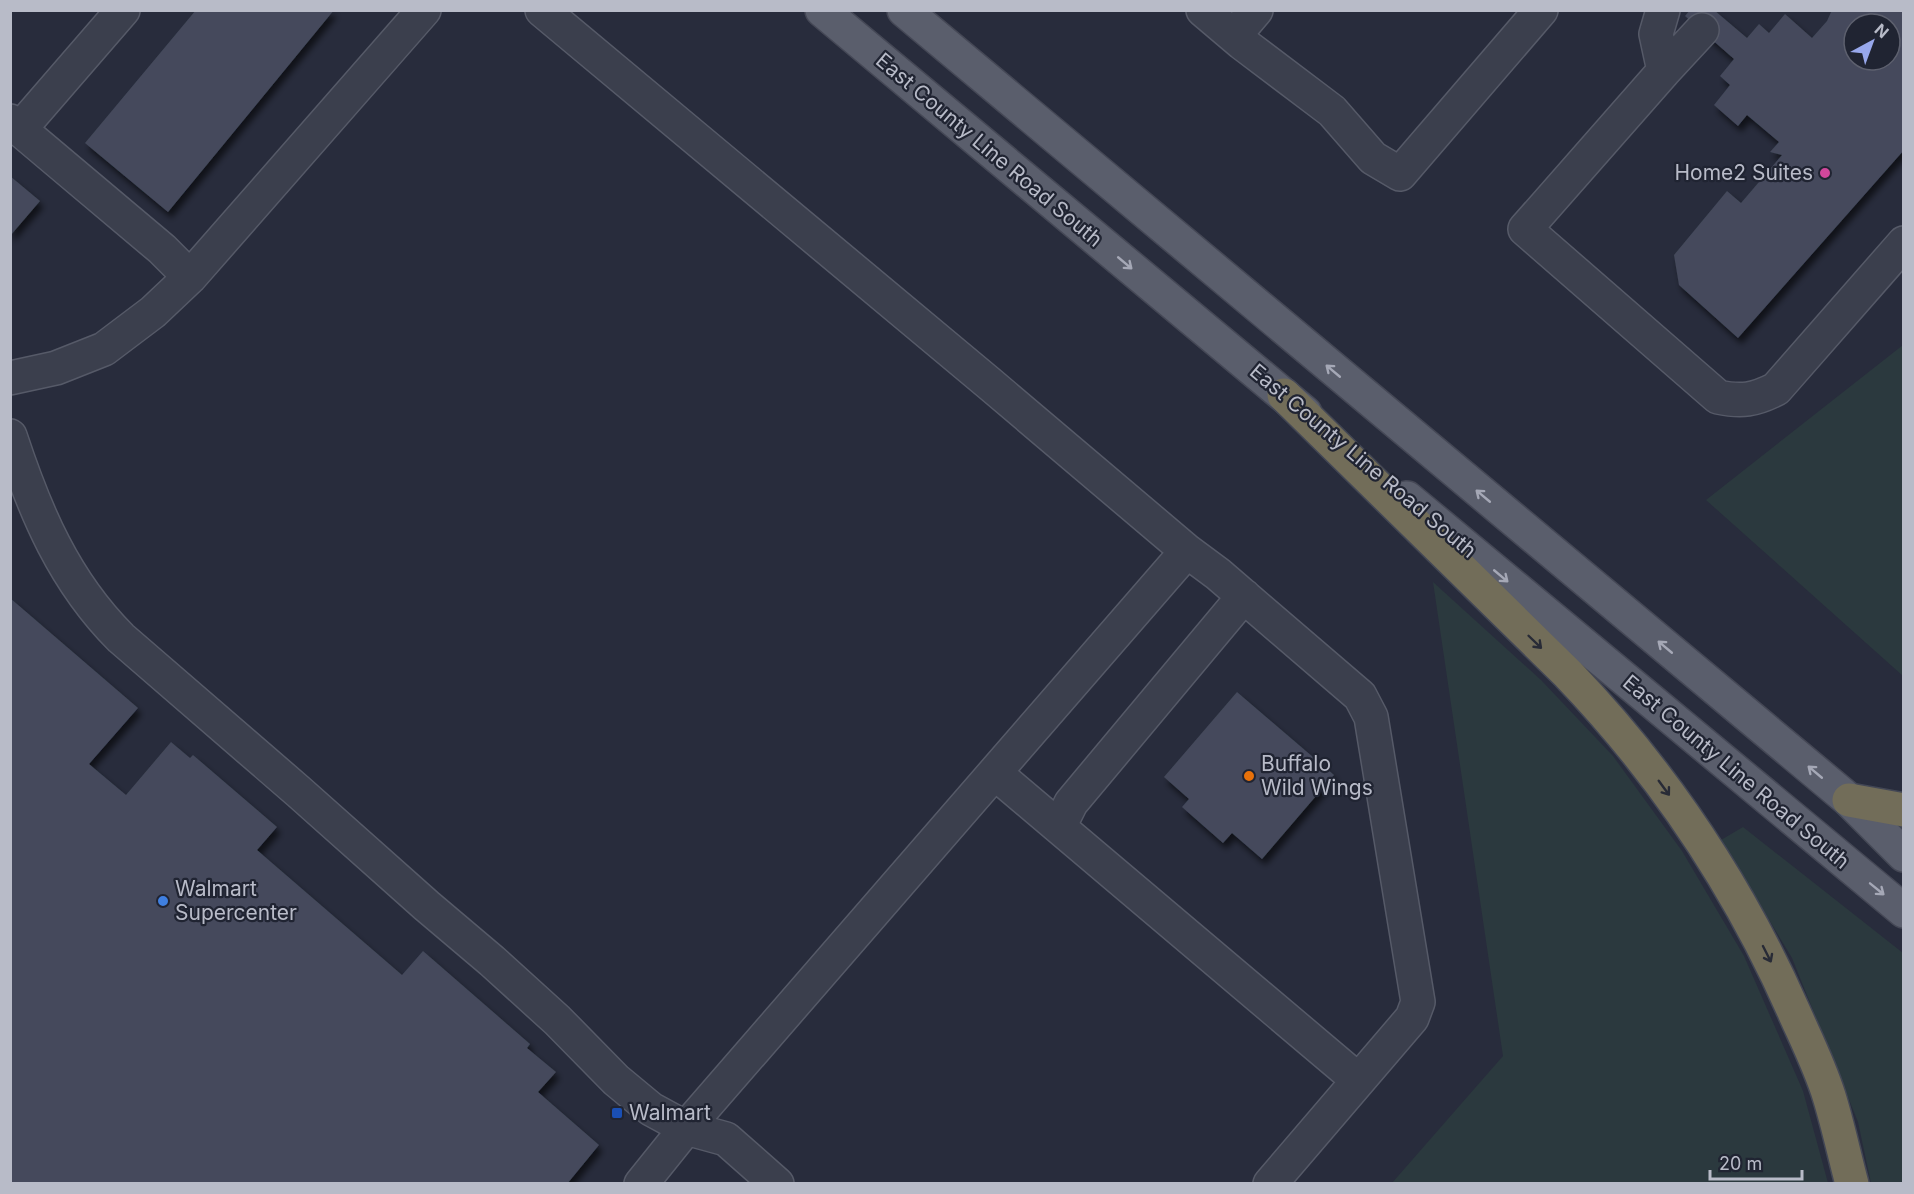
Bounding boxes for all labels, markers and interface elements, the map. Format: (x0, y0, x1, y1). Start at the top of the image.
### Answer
north arrow (1842, 12, 1902, 72)
text: N (1871, 19, 1893, 42)
street label: East County Line Road South (871, 48, 1108, 252)
place label: Home2 Suites (1674, 160, 1813, 185)
marker: Home2 Suites (1818, 166, 1832, 180)
one-way arrow (1117, 257, 1133, 270)
street label: East County Line Road South (1245, 359, 1482, 563)
one-way arrow (1325, 364, 1341, 377)
one-way arrow (1475, 489, 1491, 502)
one-way arrow (1493, 569, 1508, 583)
one-way arrow (1528, 635, 1543, 650)
one-way arrow (1657, 641, 1673, 654)
street label: East County Line Road South (1618, 670, 1855, 874)
place label: Buffalo Wild Wings (1261, 751, 1373, 800)
one-way arrow (1807, 765, 1823, 778)
marker: Buffalo Wild Wings (1242, 769, 1256, 783)
one-way arrow (1658, 780, 1670, 796)
place label: Walmart Supercenter (175, 876, 297, 925)
one-way arrow (1869, 882, 1884, 896)
marker: Walmart Supercenter (156, 894, 170, 908)
one-way arrow (1762, 944, 1773, 962)
place label: Walmart (629, 1100, 711, 1125)
marker: Walmart (610, 1106, 624, 1120)
scale bar (1710, 1143, 1802, 1181)
text: 20 m (1719, 1153, 1762, 1174)

